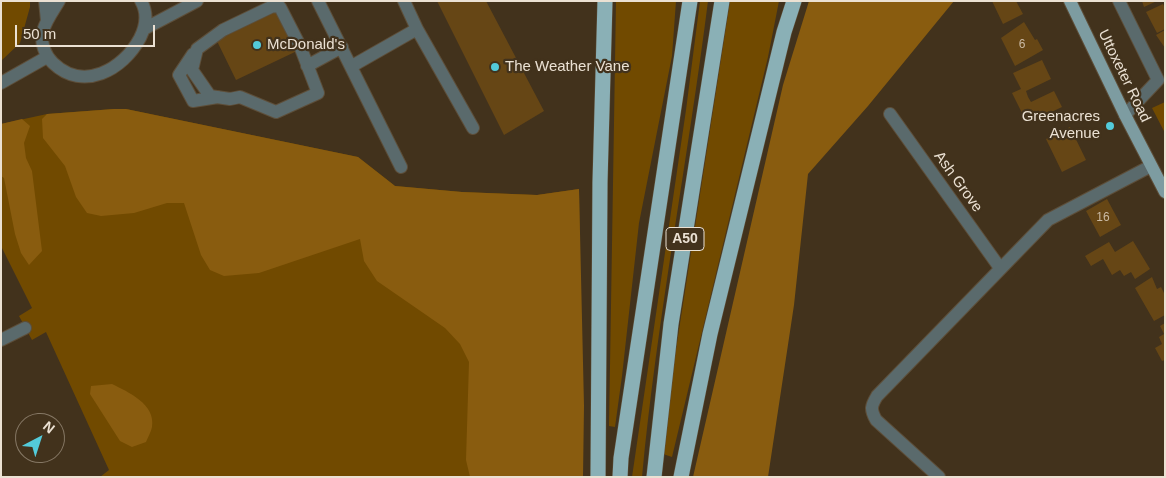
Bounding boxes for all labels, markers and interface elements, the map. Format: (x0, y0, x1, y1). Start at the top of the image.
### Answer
scale bar (18, 15, 158, 47)
text: 50 m (23, 25, 56, 42)
street label: Uttoxeter Road (1094, 27, 1154, 125)
place label: McDonald's (267, 36, 345, 54)
house number: 6 (1019, 38, 1025, 52)
marker: McDonald's (251, 39, 263, 51)
place label: The Weather Vane (505, 58, 630, 76)
marker: The Weather Vane (489, 61, 501, 73)
place label: Greenacres Avenue (1022, 108, 1100, 143)
marker: Greenacres Avenue (1104, 120, 1116, 132)
street label: Ash Grove (930, 148, 986, 216)
house number: 16 (1096, 211, 1110, 225)
road number: A50 (666, 228, 704, 250)
north arrow (15, 413, 65, 463)
text: N (40, 418, 58, 437)

